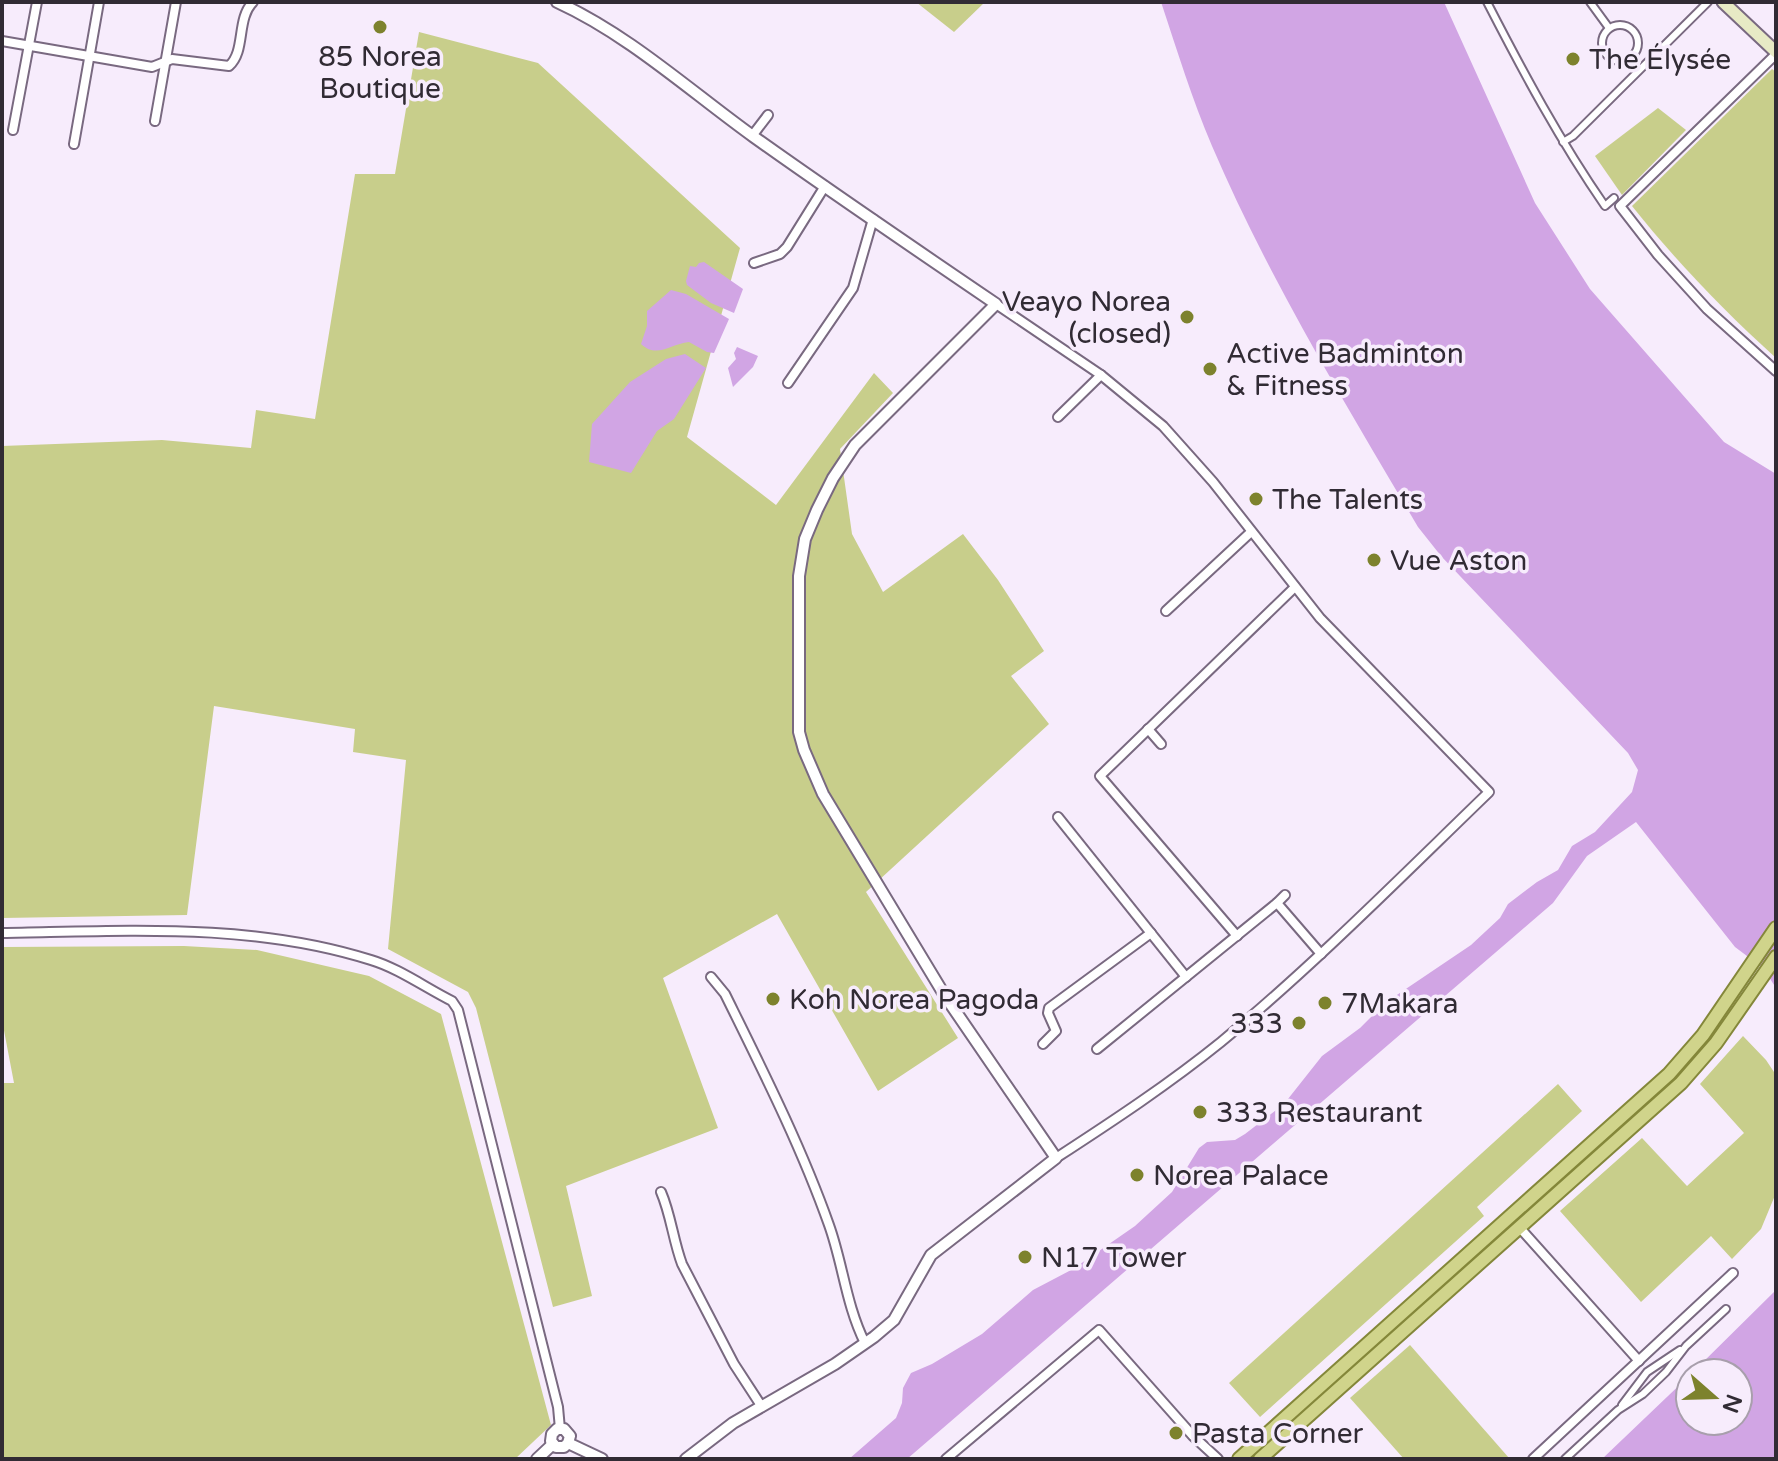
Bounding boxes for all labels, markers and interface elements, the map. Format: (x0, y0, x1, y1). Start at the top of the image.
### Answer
marker: 85 Norea Boutique (371, 18, 389, 36)
place label: 85 Norea Boutique (318, 40, 442, 106)
place label: The Élysée (1589, 43, 1731, 77)
marker: The Élysée (1564, 50, 1582, 68)
place label: Veayo Norea (closed) (1002, 285, 1171, 351)
marker: Veayo Norea (closed) (1178, 308, 1196, 326)
place label: Active Badminton & Fitness (1226, 337, 1464, 403)
marker: Active Badminton & Fitness (1201, 360, 1219, 378)
place label: The Talents (1272, 483, 1423, 517)
marker: The Talents (1247, 490, 1265, 508)
place label: Vue Aston (1390, 544, 1527, 578)
marker: Vue Aston (1365, 551, 1383, 569)
place label: Koh Norea Pagoda (789, 983, 1039, 1017)
place label: 7Makara (1341, 987, 1459, 1021)
marker: Koh Norea Pagoda (764, 990, 782, 1008)
marker: 7Makara (1316, 994, 1334, 1012)
place label: 333 (1230, 1007, 1283, 1041)
marker: 333 (1290, 1014, 1308, 1032)
place label: 333 Restaurant (1216, 1096, 1423, 1130)
marker: 333 Restaurant (1191, 1103, 1209, 1121)
place label: Norea Palace (1153, 1159, 1328, 1193)
marker: Norea Palace (1128, 1166, 1146, 1184)
place label: N17 Tower (1041, 1241, 1187, 1275)
marker: N17 Tower (1016, 1248, 1034, 1266)
north arrow (1674, 1357, 1754, 1437)
text: N (1717, 1391, 1747, 1416)
place label: Pasta Corner (1192, 1417, 1364, 1451)
marker: Pasta Corner (1167, 1424, 1185, 1442)

